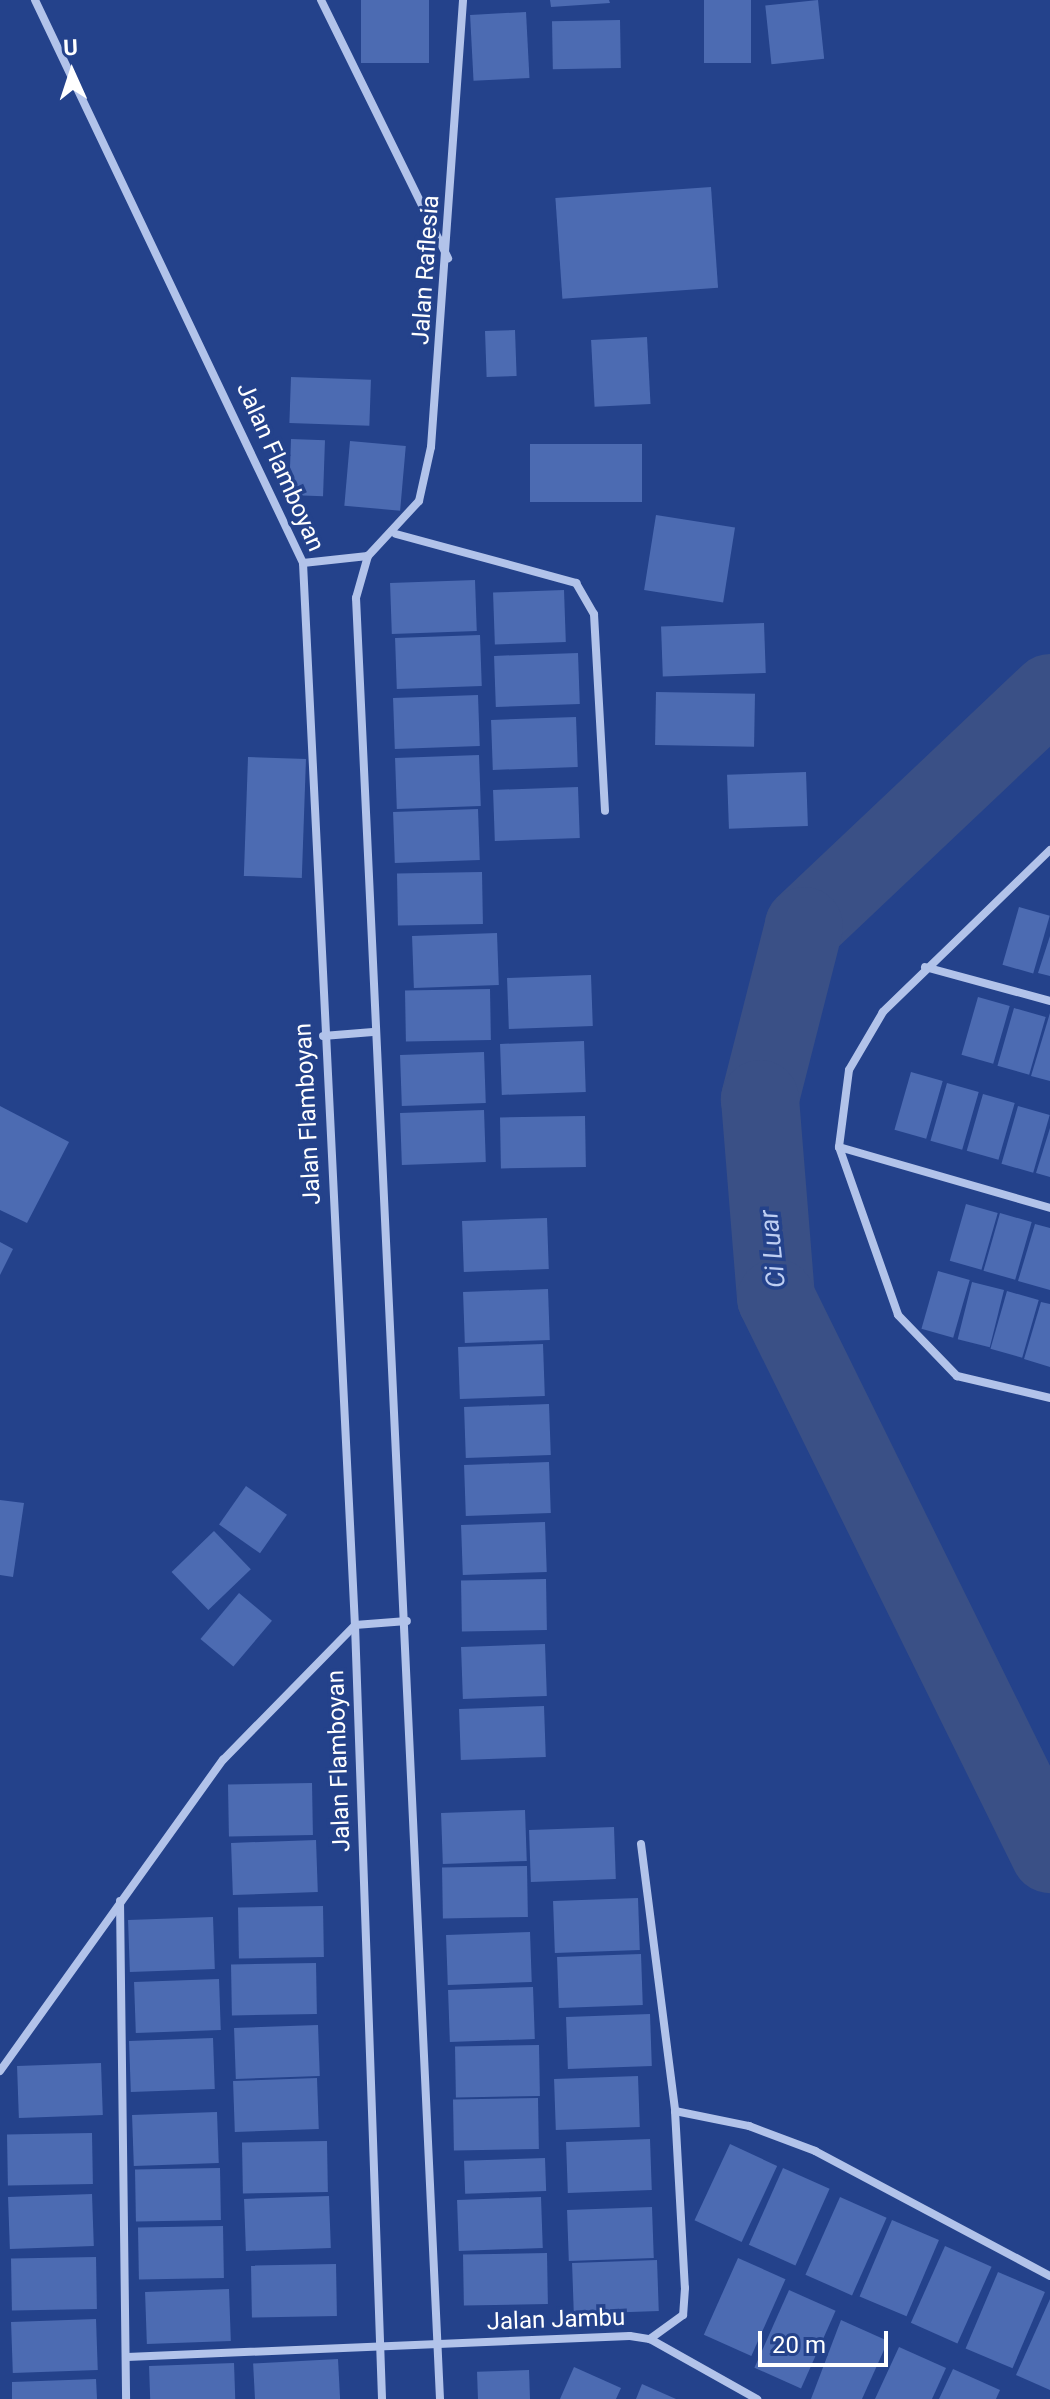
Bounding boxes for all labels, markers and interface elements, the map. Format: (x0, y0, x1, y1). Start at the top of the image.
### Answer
north arrow (32, 32, 112, 112)
text: U (63, 35, 79, 60)
street label: Jalan Raflesia (406, 194, 446, 346)
street label: Jalan Flamboyan (230, 378, 330, 556)
street label: Jalan Flamboyan (289, 1022, 327, 1206)
water label: Ci Luar (753, 1209, 793, 1289)
street label: Jalan Flamboyan (321, 1670, 357, 1852)
street label: Jalan Jambu (486, 2303, 626, 2337)
scale bar (762, 2315, 892, 2365)
text: 20 m (772, 2331, 826, 2359)

